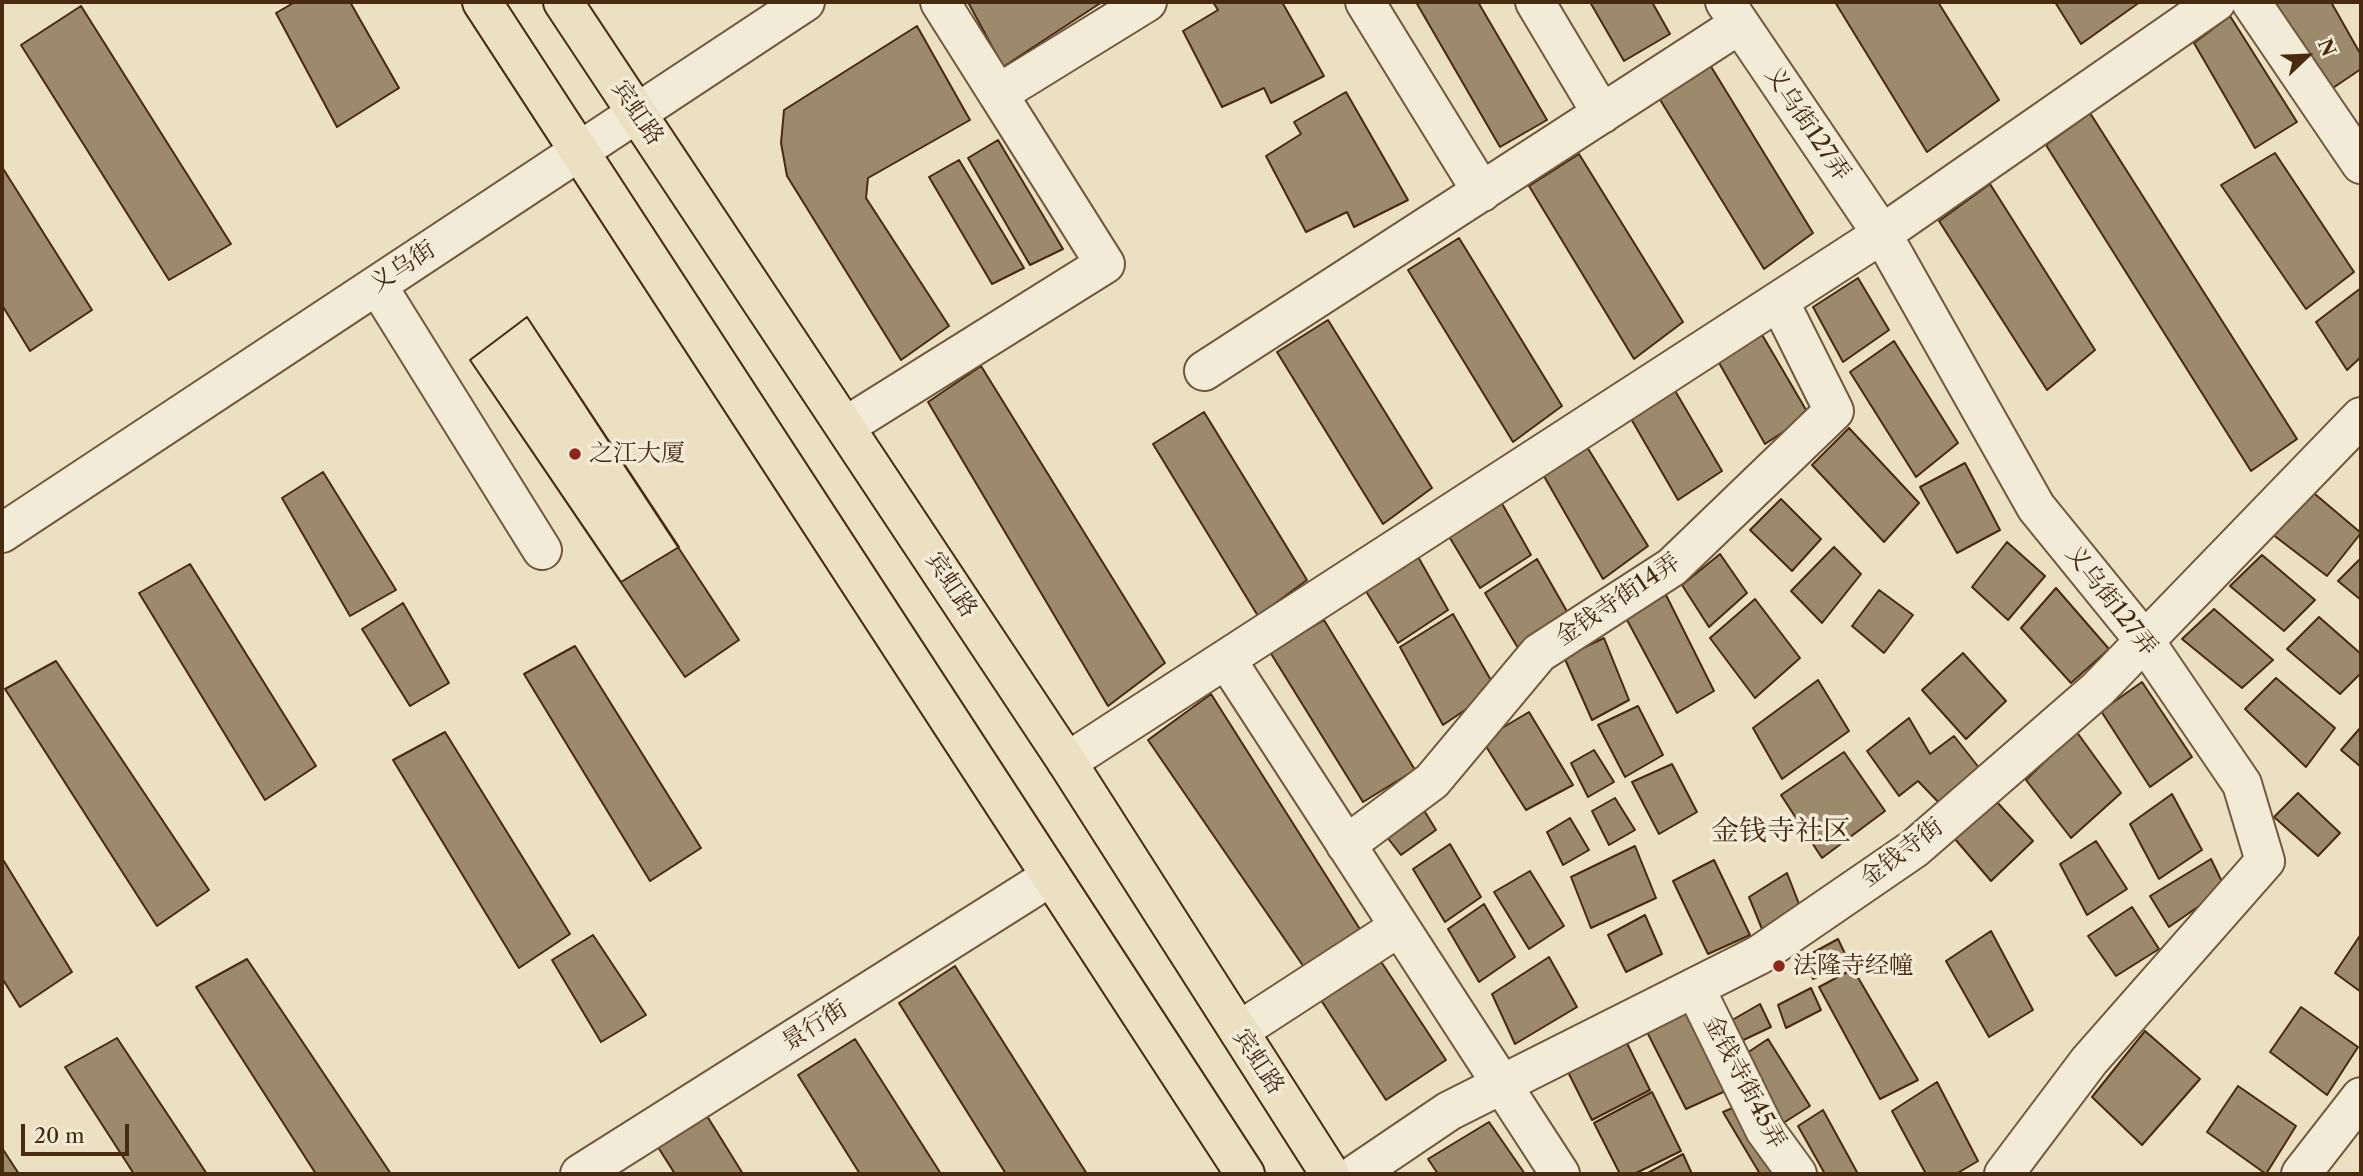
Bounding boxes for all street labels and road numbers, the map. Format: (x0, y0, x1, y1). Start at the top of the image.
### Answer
street label: 义乌街127弄 (1758, 61, 1856, 187)
street label: 宾虹路 (605, 75, 669, 151)
street label: 义乌街 (365, 235, 441, 299)
street label: 义乌街127弄 (2059, 540, 2163, 662)
street label: 宾虹路 (919, 547, 983, 623)
street label: 金钱寺街14弄 (1550, 548, 1686, 652)
street label: 金钱寺街 (1855, 813, 1949, 893)
street label: 景行街 (777, 995, 853, 1057)
street label: 金钱寺街45弄 (1697, 1010, 1791, 1154)
street label: 宾虹路 (1226, 1024, 1290, 1100)

